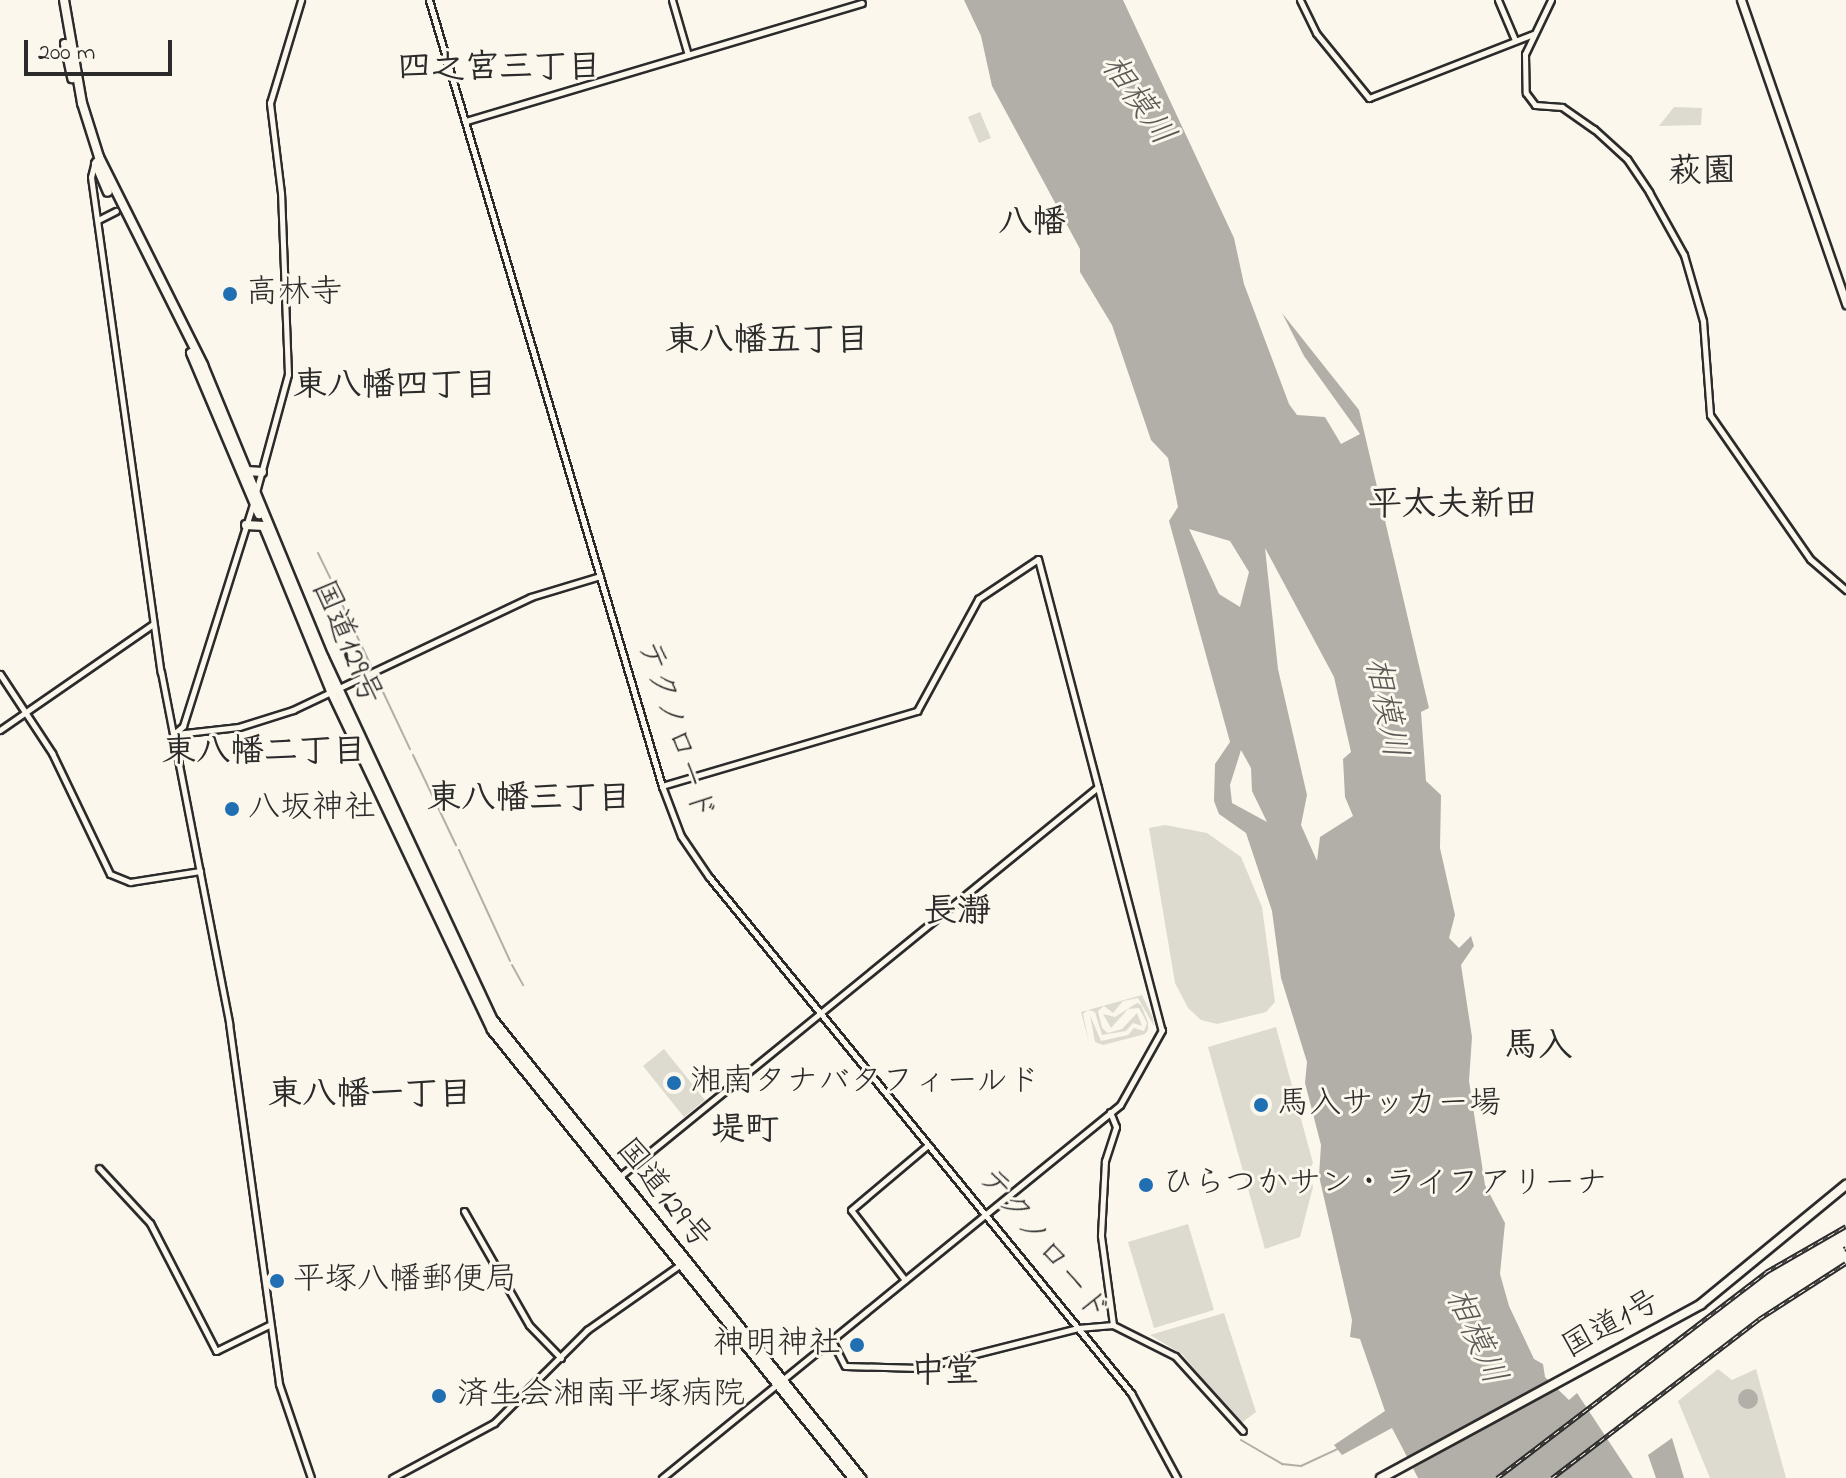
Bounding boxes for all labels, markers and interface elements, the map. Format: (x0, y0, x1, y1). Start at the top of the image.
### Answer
scale bar (28, 24, 176, 74)
text: 200 m (38, 36, 95, 71)
water label: 相模川 (1090, 48, 1182, 154)
district label: 四之宮三丁目 (397, 50, 601, 90)
district label: 萩園 (1668, 154, 1736, 194)
district label: 八幡 (998, 205, 1066, 245)
place label: 高林寺 (246, 275, 342, 313)
marker: 高林寺 (221, 285, 239, 303)
district label: 東八幡五丁目 (665, 323, 869, 363)
district label: 東八幡四丁目 (293, 368, 497, 408)
district label: 平太夫新田 (1368, 487, 1538, 527)
street label: 国道129号 (302, 575, 388, 711)
street label: テクノロード (626, 634, 722, 828)
water label: 相模川 (1354, 654, 1414, 762)
district label: 東八幡二丁目 (162, 734, 366, 774)
district label: 東八幡三丁目 (427, 781, 631, 821)
place label: 八坂神社 (248, 790, 376, 828)
marker: 八坂神社 (223, 800, 241, 818)
district label: 長瀞 (923, 894, 991, 934)
district label: 馬入 (1504, 1028, 1572, 1068)
place label: 湘南タナバタフィールド (690, 1064, 1042, 1102)
marker: 湘南タナバタフィールド (665, 1074, 683, 1092)
district label: 東八幡一丁目 (268, 1077, 472, 1117)
place label: 馬入サッカー場 (1277, 1086, 1501, 1124)
marker: 馬入サッカー場 (1252, 1096, 1270, 1114)
district label: 堤町 (711, 1112, 779, 1152)
street label: 国道129号 (606, 1132, 718, 1258)
street label: テクノロード (967, 1159, 1117, 1333)
place label: ひらつかサン・ライフアリーナ (1162, 1166, 1610, 1204)
marker: ひらつかサン・ライフアリーナ (1137, 1176, 1155, 1194)
place label: 平塚八幡郵便局 (293, 1262, 517, 1300)
marker: 平塚八幡郵便局 (268, 1272, 286, 1290)
water label: 相模川 (1435, 1282, 1513, 1392)
street label: 国道1号 (1556, 1283, 1668, 1369)
place label: 神明神社 (713, 1326, 841, 1364)
marker: 神明神社 (848, 1336, 866, 1354)
district label: 中堂 (911, 1354, 979, 1394)
place label: 済生会湘南平塚病院 (457, 1377, 745, 1415)
marker: 済生会湘南平塚病院 (428, 1385, 450, 1407)

